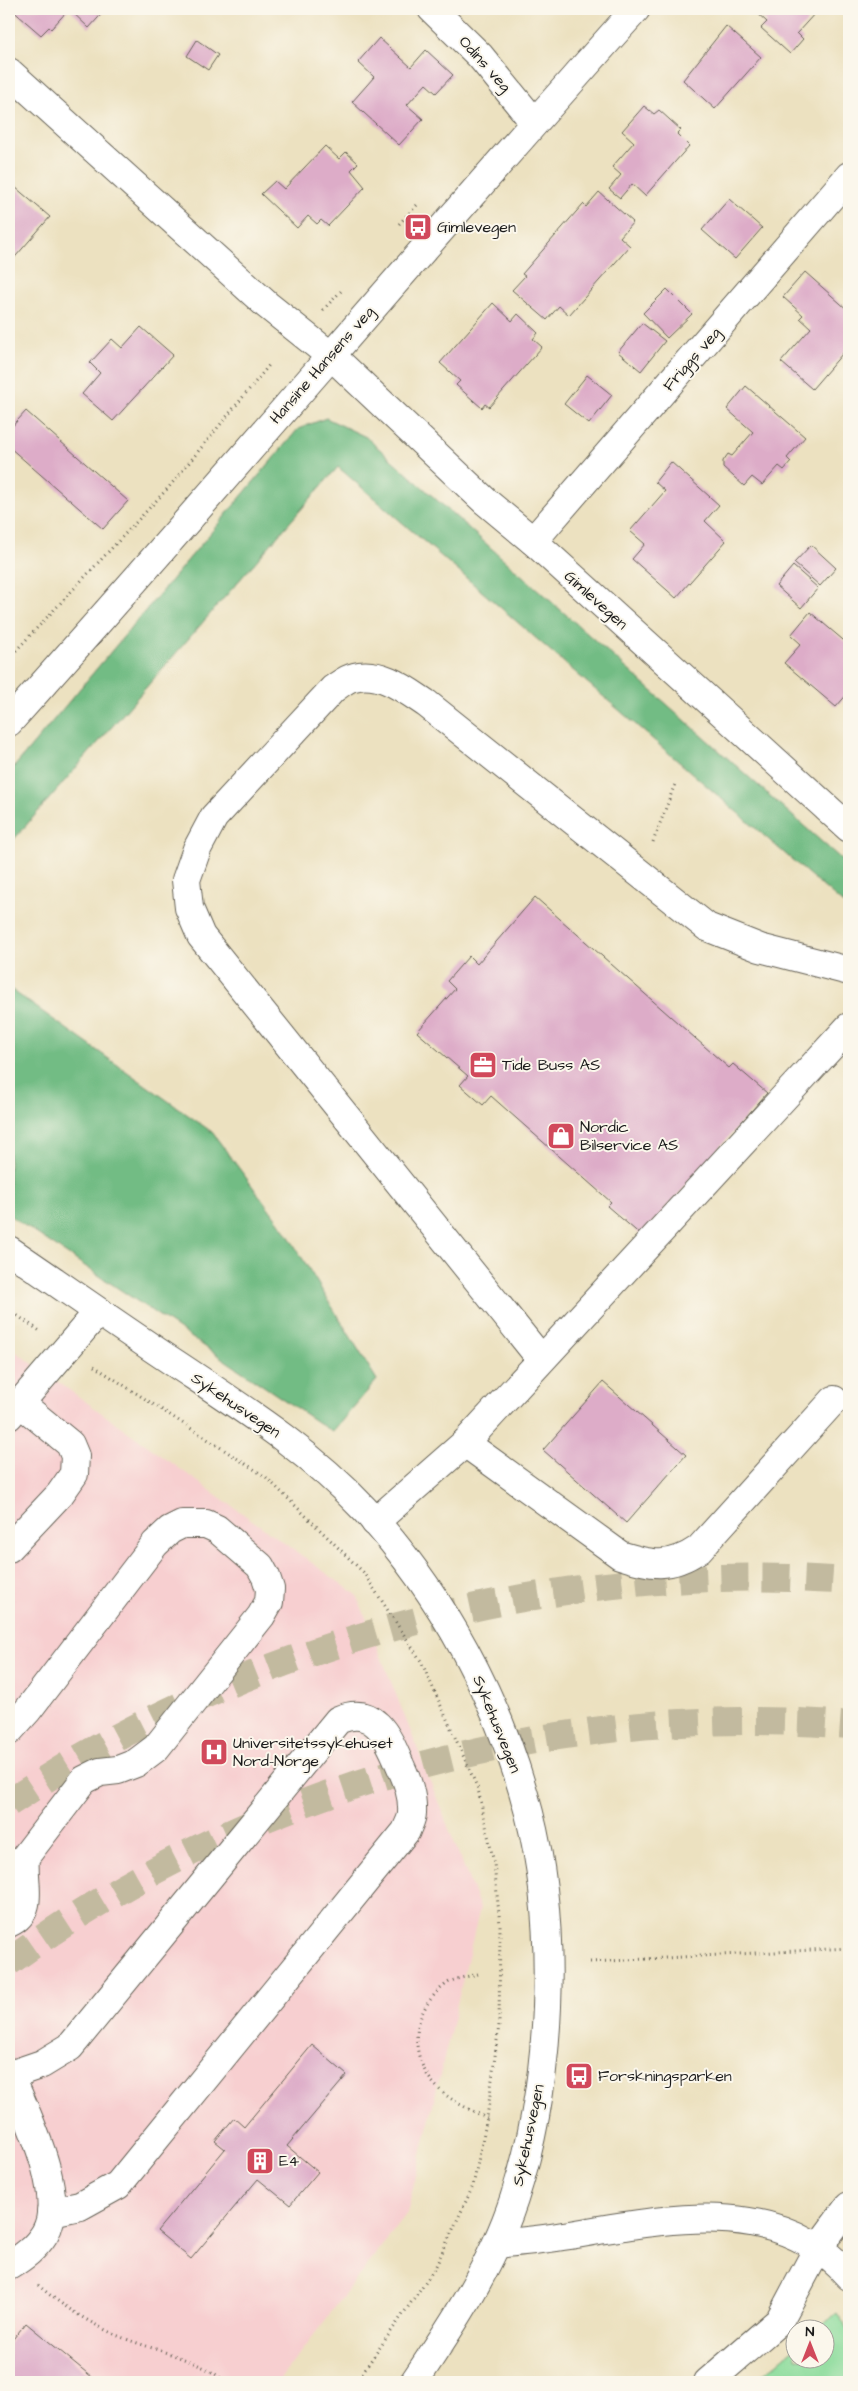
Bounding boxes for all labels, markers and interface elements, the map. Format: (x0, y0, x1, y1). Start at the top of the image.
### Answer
street label: Odins veg (453, 31, 516, 98)
bus stop icon: Gimlevegen (403, 212, 433, 242)
place label: Gimlevegen (437, 216, 516, 239)
street label: Hansine Hansens veg (265, 301, 380, 429)
street label: Friggs veg (658, 322, 727, 396)
street label: Gimlevegen (559, 565, 633, 635)
office icon: Tide Buss AS (468, 1050, 498, 1080)
place label: Tide Buss AS (502, 1054, 600, 1076)
place label: Nordic Bilservice AS (580, 1116, 678, 1156)
shop icon: Nordic Bilservice AS (546, 1121, 576, 1151)
street label: Sykehusvegen (186, 1367, 285, 1444)
street label: Sykehusvegen (466, 1672, 527, 1776)
place label: Universitetssykehuset Nord-Norge (233, 1732, 393, 1773)
hospital icon: Universitetssykehuset Nord-Norge (199, 1737, 229, 1767)
bus stop icon: Forskningsparken (564, 2061, 594, 2091)
place label: Forskningsparken (598, 2065, 732, 2088)
street label: Sykehusvegen (506, 2082, 550, 2188)
building icon: E4 (245, 2146, 275, 2176)
place label: E4 (279, 2150, 299, 2172)
north arrow (786, 2318, 836, 2368)
text: N (806, 2322, 815, 2342)

